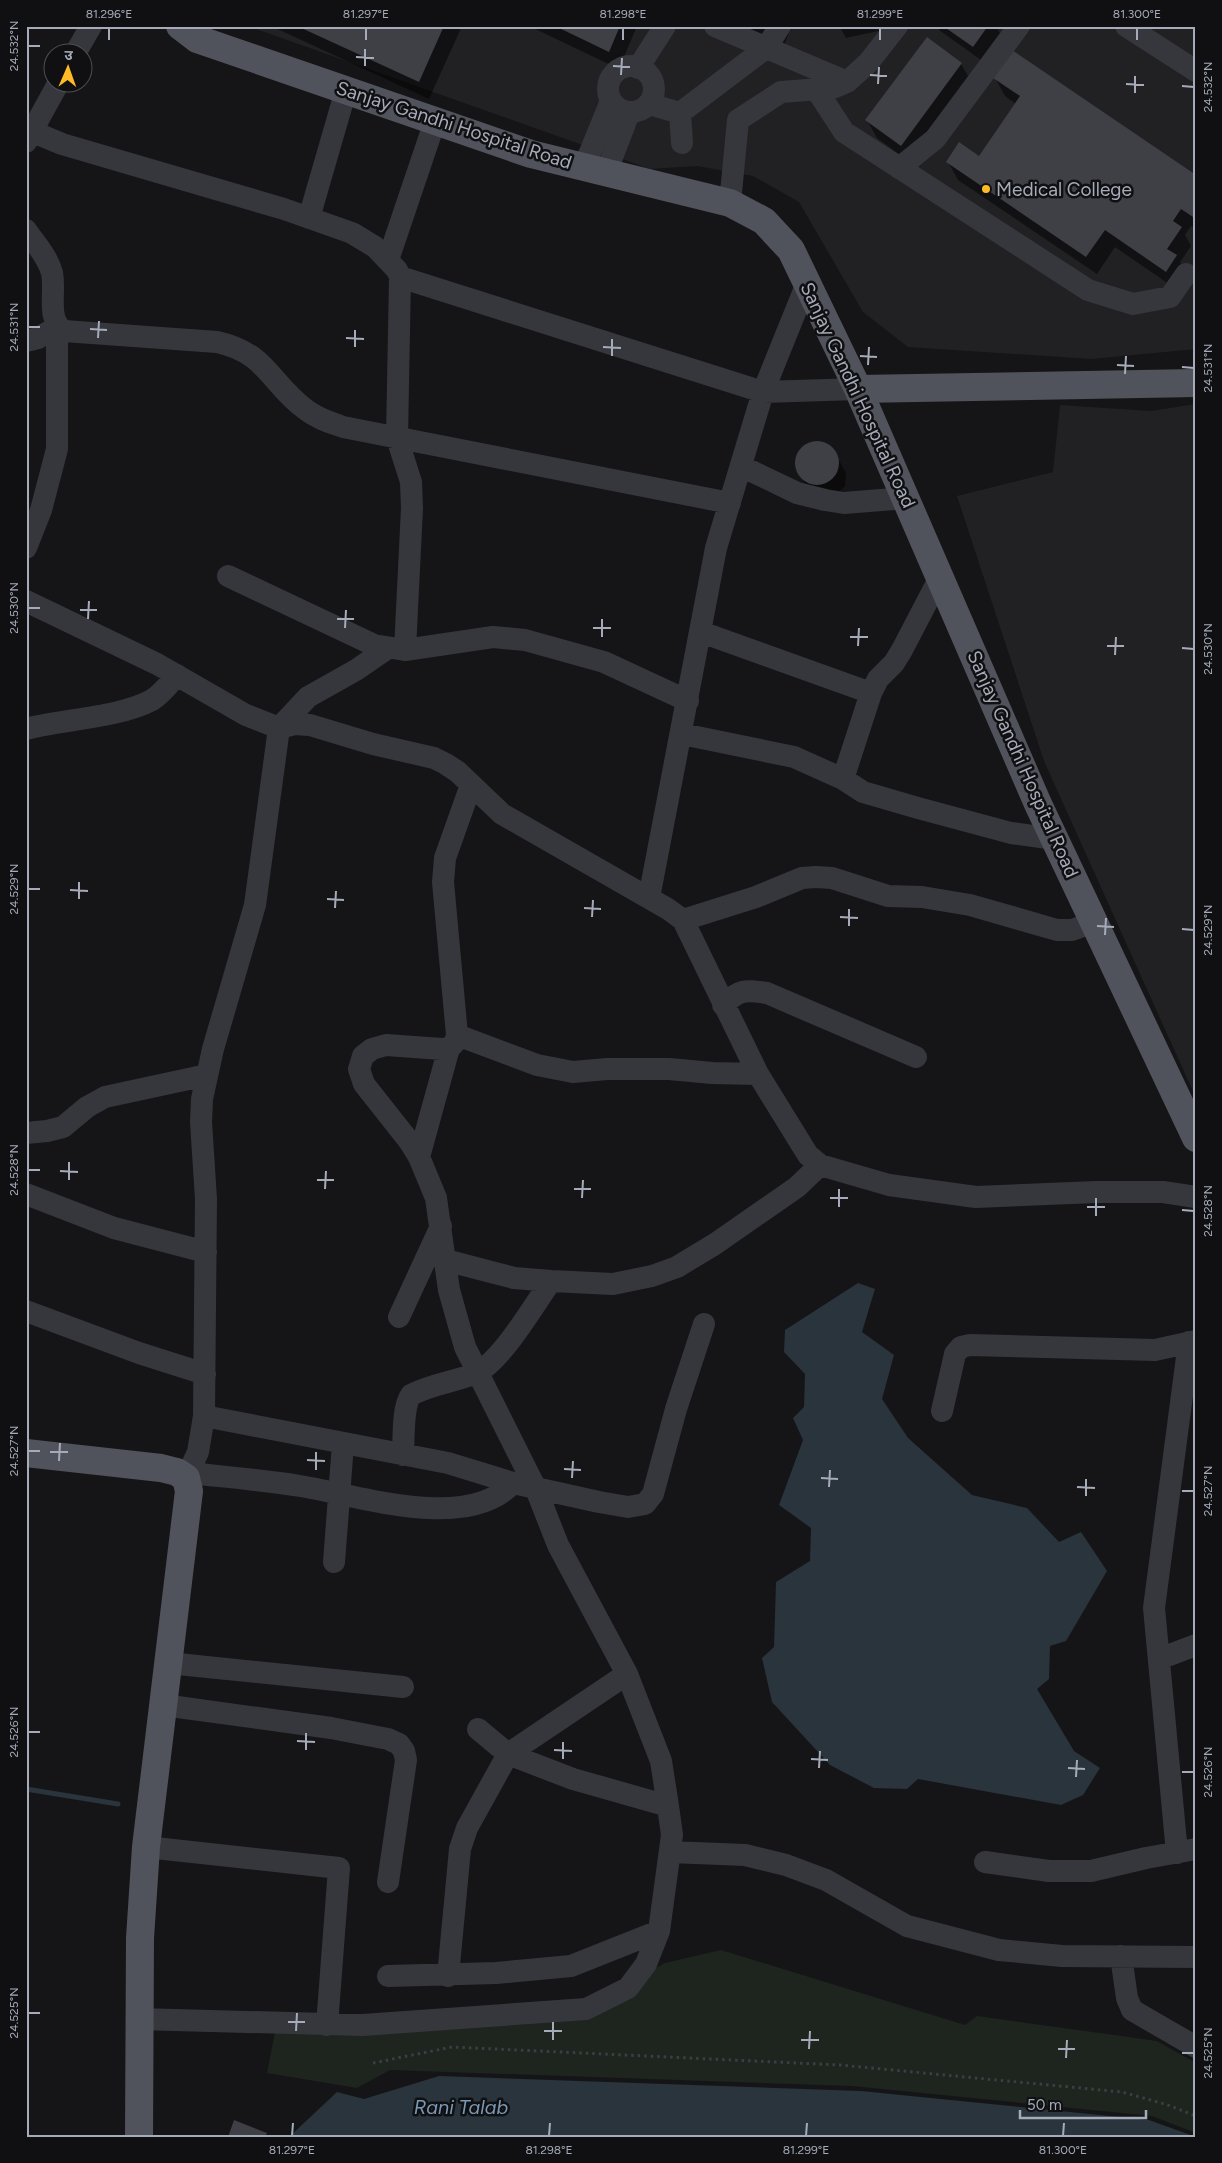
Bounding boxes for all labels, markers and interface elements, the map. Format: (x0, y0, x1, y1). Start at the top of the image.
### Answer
text: 81.296°E (86, 7, 132, 21)
text: 81.297°E (343, 7, 389, 21)
text: 81.298°E (599, 7, 647, 21)
text: 81.299°E (857, 7, 903, 21)
text: 81.300°E (1113, 7, 1161, 21)
text: 24.532°N (7, 21, 21, 71)
north arrow (42, 42, 92, 92)
text: उ (64, 47, 74, 64)
text: 24.532°N (1201, 62, 1215, 112)
street label: Sanjay Gandhi Hospital Road (333, 76, 575, 174)
place label: Medical College (996, 178, 1132, 201)
marker: Medical College (980, 183, 992, 195)
street label: Sanjay Gandhi Hospital Road (796, 279, 920, 511)
text: 24.531°N (7, 303, 21, 351)
text: 24.531°N (1201, 344, 1215, 392)
text: 24.530°N (7, 582, 21, 634)
text: 24.530°N (1201, 623, 1215, 675)
street label: Sanjay Gandhi Hospital Road (962, 647, 1084, 881)
text: 24.529°N (7, 864, 21, 914)
text: 24.529°N (1201, 905, 1215, 955)
text: 24.528°N (7, 1144, 21, 1196)
text: 24.528°N (1201, 1185, 1215, 1237)
text: 24.527°N (7, 1426, 21, 1476)
text: 24.527°N (1201, 1466, 1215, 1516)
text: 24.526°N (7, 1707, 21, 1757)
text: 24.526°N (1201, 1747, 1215, 1797)
text: 24.525°N (7, 1988, 21, 2038)
text: 24.525°N (1201, 2028, 1215, 2078)
scale bar (1020, 2088, 1146, 2120)
water label: Rani Talab (414, 2095, 508, 2119)
text: 50 m (1027, 2096, 1062, 2114)
text: 81.297°E (269, 2143, 315, 2157)
text: 81.298°E (525, 2143, 573, 2157)
text: 81.299°E (783, 2143, 829, 2157)
text: 81.300°E (1039, 2143, 1087, 2157)

